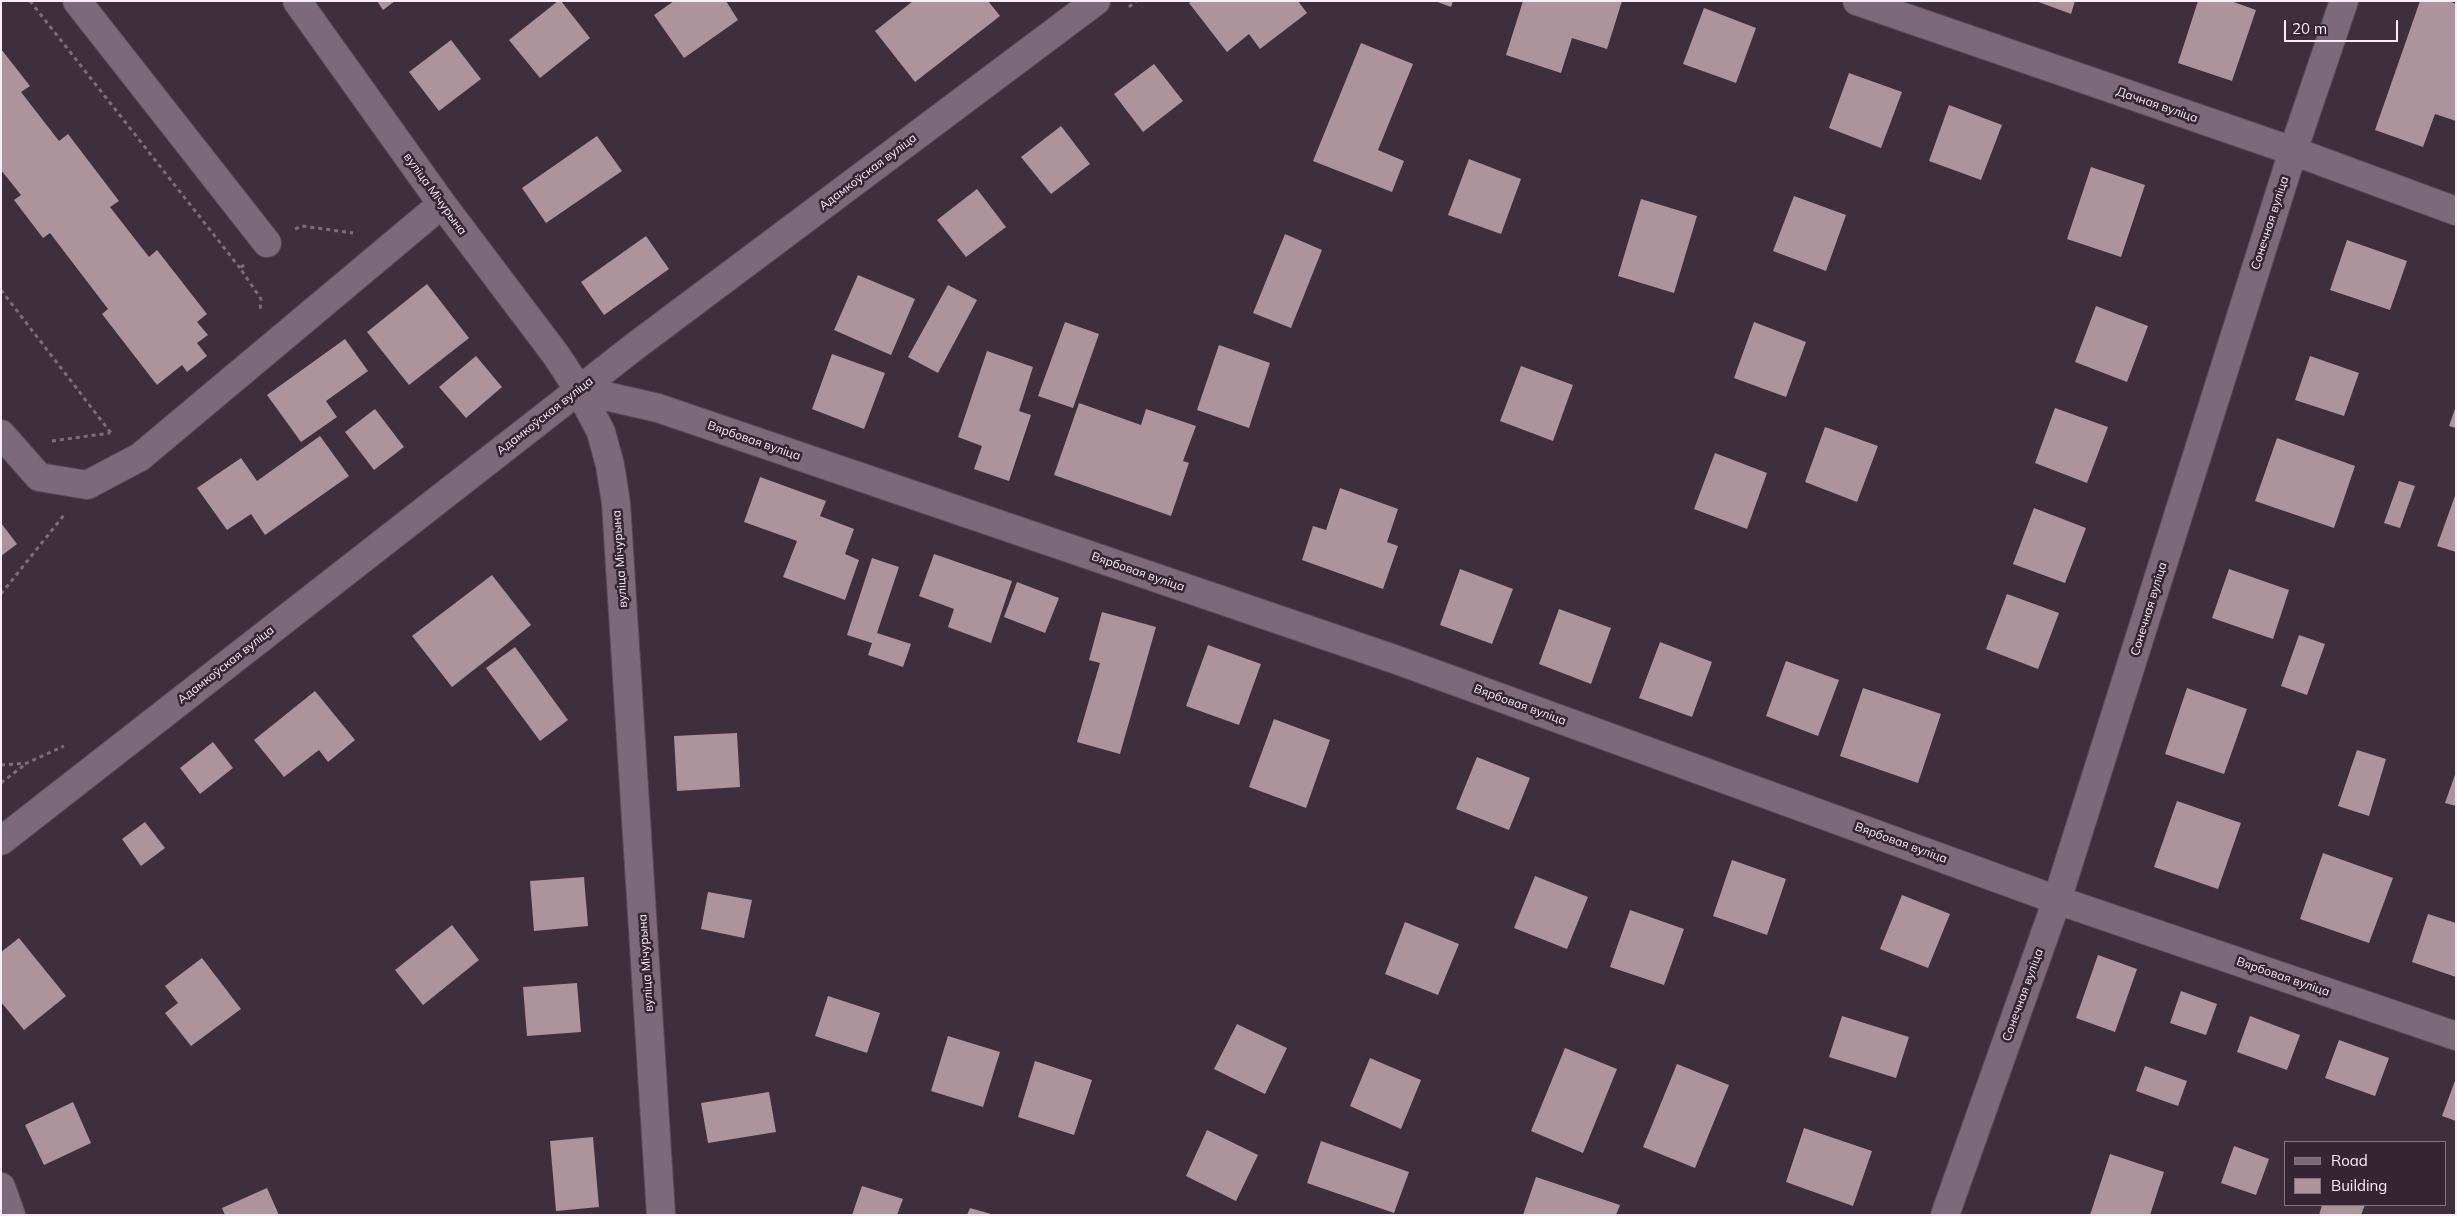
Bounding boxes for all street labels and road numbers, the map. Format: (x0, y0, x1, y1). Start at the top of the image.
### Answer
street label: Дачная вуліца (2114, 84, 2200, 126)
street label: Адамкоўская вуліца (816, 131, 920, 213)
street label: вуліца Мічурына (400, 150, 470, 238)
street label: Сонечная вуліца (2248, 174, 2292, 272)
street label: Адамкоўская вуліца (494, 374, 596, 458)
street label: Вярбовая вуліца (706, 418, 802, 464)
street label: вуліца Мічурына (609, 510, 631, 608)
street label: Вярбовая вуліца (1090, 549, 1186, 595)
street label: Сонечная вуліца (2128, 560, 2170, 658)
street label: Адамкоўская вуліца (175, 623, 277, 707)
street label: Вярбовая вуліца (1472, 682, 1568, 728)
street label: Вярбовая вуліца (1853, 820, 1949, 866)
street label: вуліца Мічурына (635, 914, 657, 1012)
street label: Сонечная вуліца (2000, 947, 2046, 1043)
street label: Вярбовая вуліца (2235, 954, 2331, 1000)

